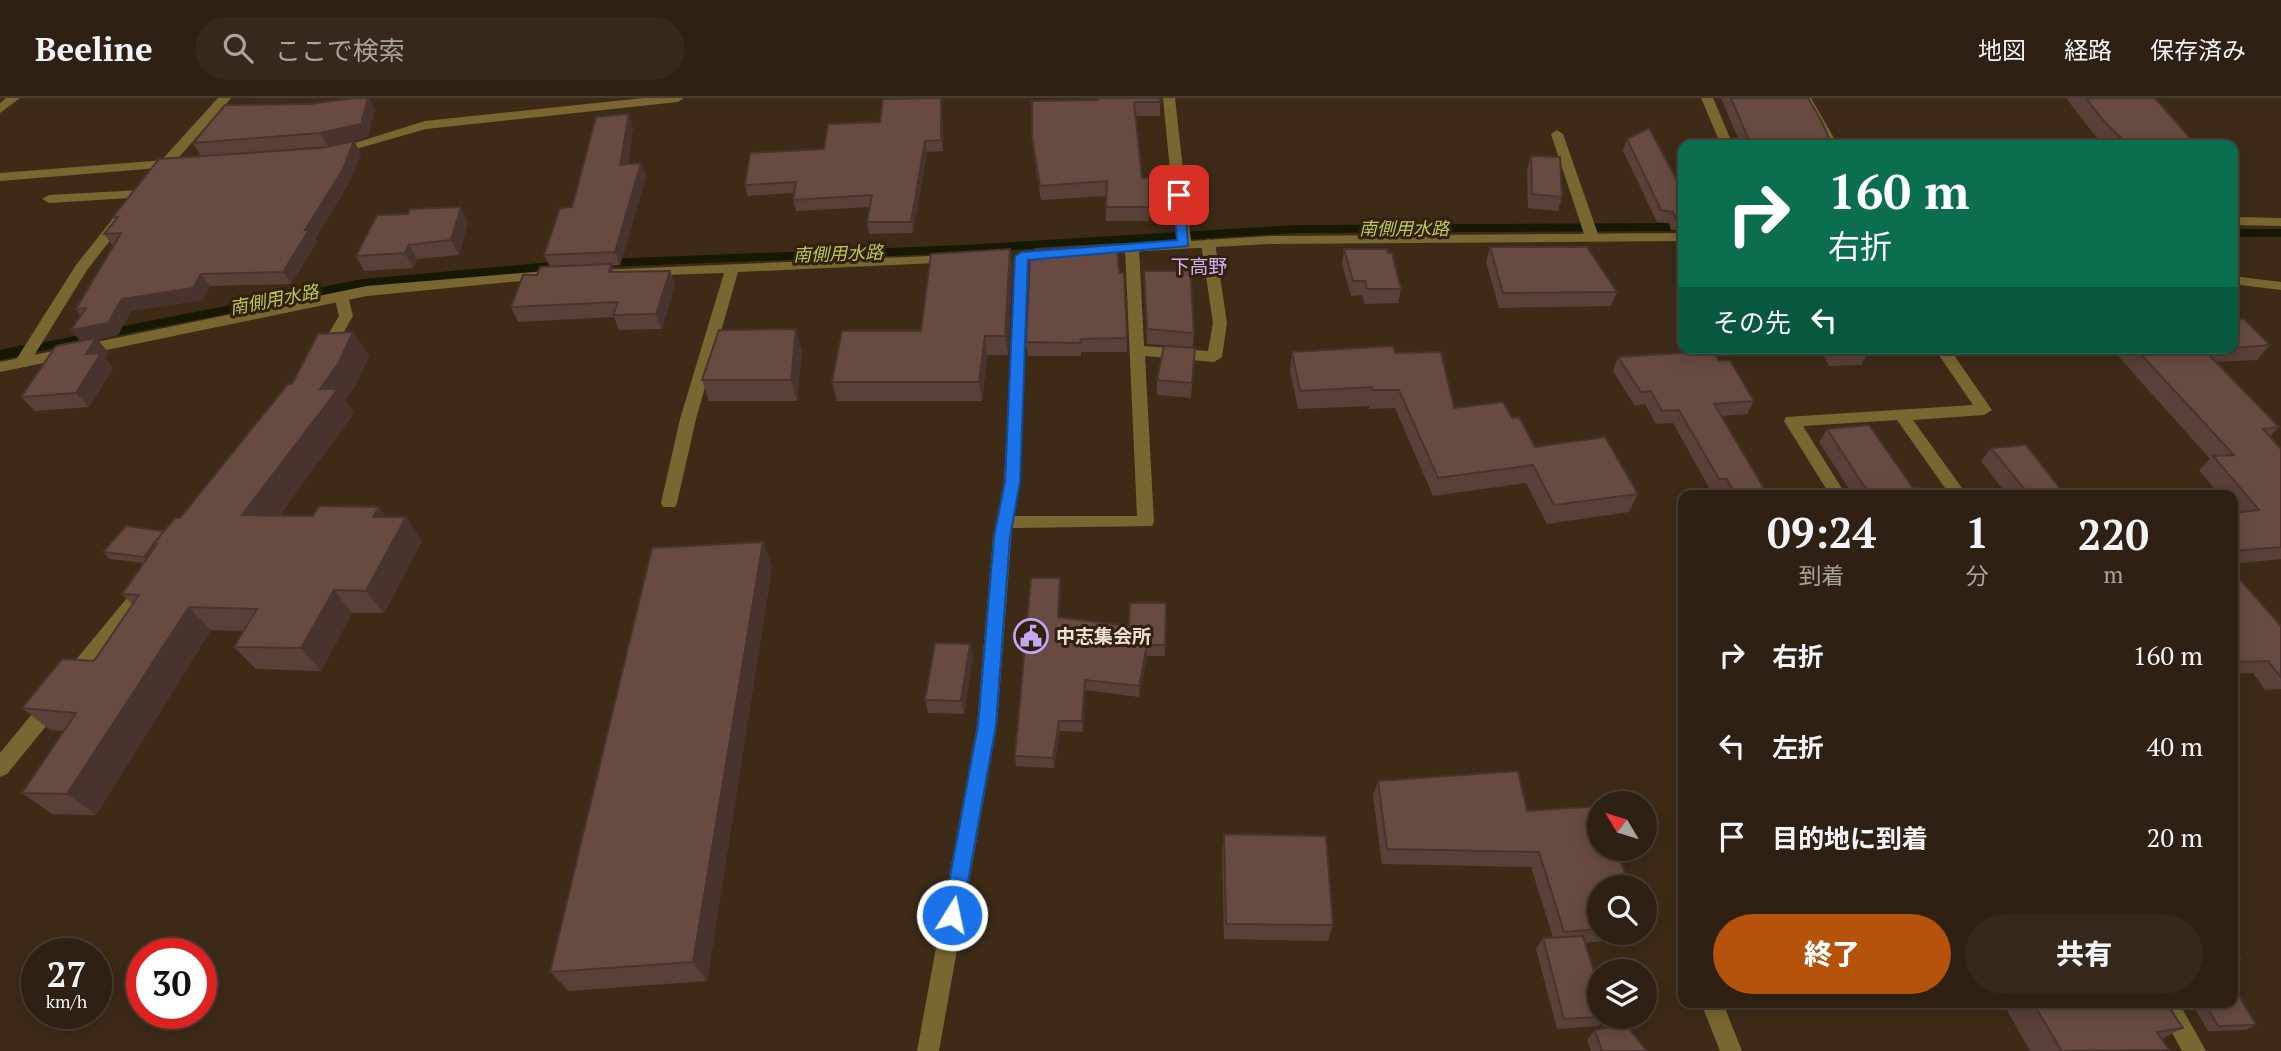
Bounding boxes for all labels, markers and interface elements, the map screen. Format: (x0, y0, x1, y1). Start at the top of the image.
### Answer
search box (195, 17, 685, 80)
text: Beeline (35, 27, 153, 70)
icon: search (219, 29, 257, 67)
text: ここで検索 (275, 33, 405, 67)
text: 地図 (1978, 34, 2026, 66)
text: 経路 (2064, 34, 2112, 66)
text: 保存済み (2150, 34, 2246, 66)
text: 160 m (1828, 158, 1970, 223)
pin (1149, 165, 1209, 225)
icon: right (1713, 168, 1804, 259)
icon: arrive (1160, 176, 1198, 214)
water label: 南側用水路 (1359, 216, 1451, 240)
text: 右折 (1828, 225, 1892, 267)
water label: 南側用水路 (793, 239, 885, 267)
district label: 下高野 (1170, 253, 1228, 278)
water label: 南側用水路 (227, 278, 322, 319)
icon: left (1805, 301, 1843, 339)
text: その先 (1713, 305, 1791, 339)
text: 09:24 (1767, 504, 1876, 560)
text: 1 (1965, 504, 1989, 560)
text: 220 (2078, 506, 2149, 562)
text: m (2104, 559, 2123, 590)
text: 到着 (1799, 560, 1845, 591)
text: 分 (1966, 560, 1989, 591)
public building icon: 中志集会所 (1012, 617, 1050, 655)
place label: 中志集会所 (1056, 623, 1151, 648)
icon: right (1713, 636, 1751, 674)
text: 160 m (2133, 638, 2203, 672)
text: 右折 (1772, 639, 1824, 673)
icon: left (1713, 727, 1751, 765)
text: 40 m (2147, 729, 2203, 763)
text: 左折 (1772, 730, 1824, 764)
north arrow (1587, 791, 1657, 861)
map controls (1587, 791, 1657, 1029)
icon: arrive (1713, 818, 1751, 856)
text: 20 m (2147, 820, 2203, 854)
text: 目的地に到着 (1772, 821, 1928, 855)
button: search (1587, 875, 1657, 945)
position arrow (915, 878, 989, 952)
button: 終了 (1713, 914, 1951, 994)
button: 共有 (1965, 914, 2203, 994)
speed limit sign: 30 (126, 938, 217, 1029)
text: 27 (47, 951, 86, 997)
button: layers (1587, 959, 1657, 1029)
text: km/h (46, 989, 87, 1013)

